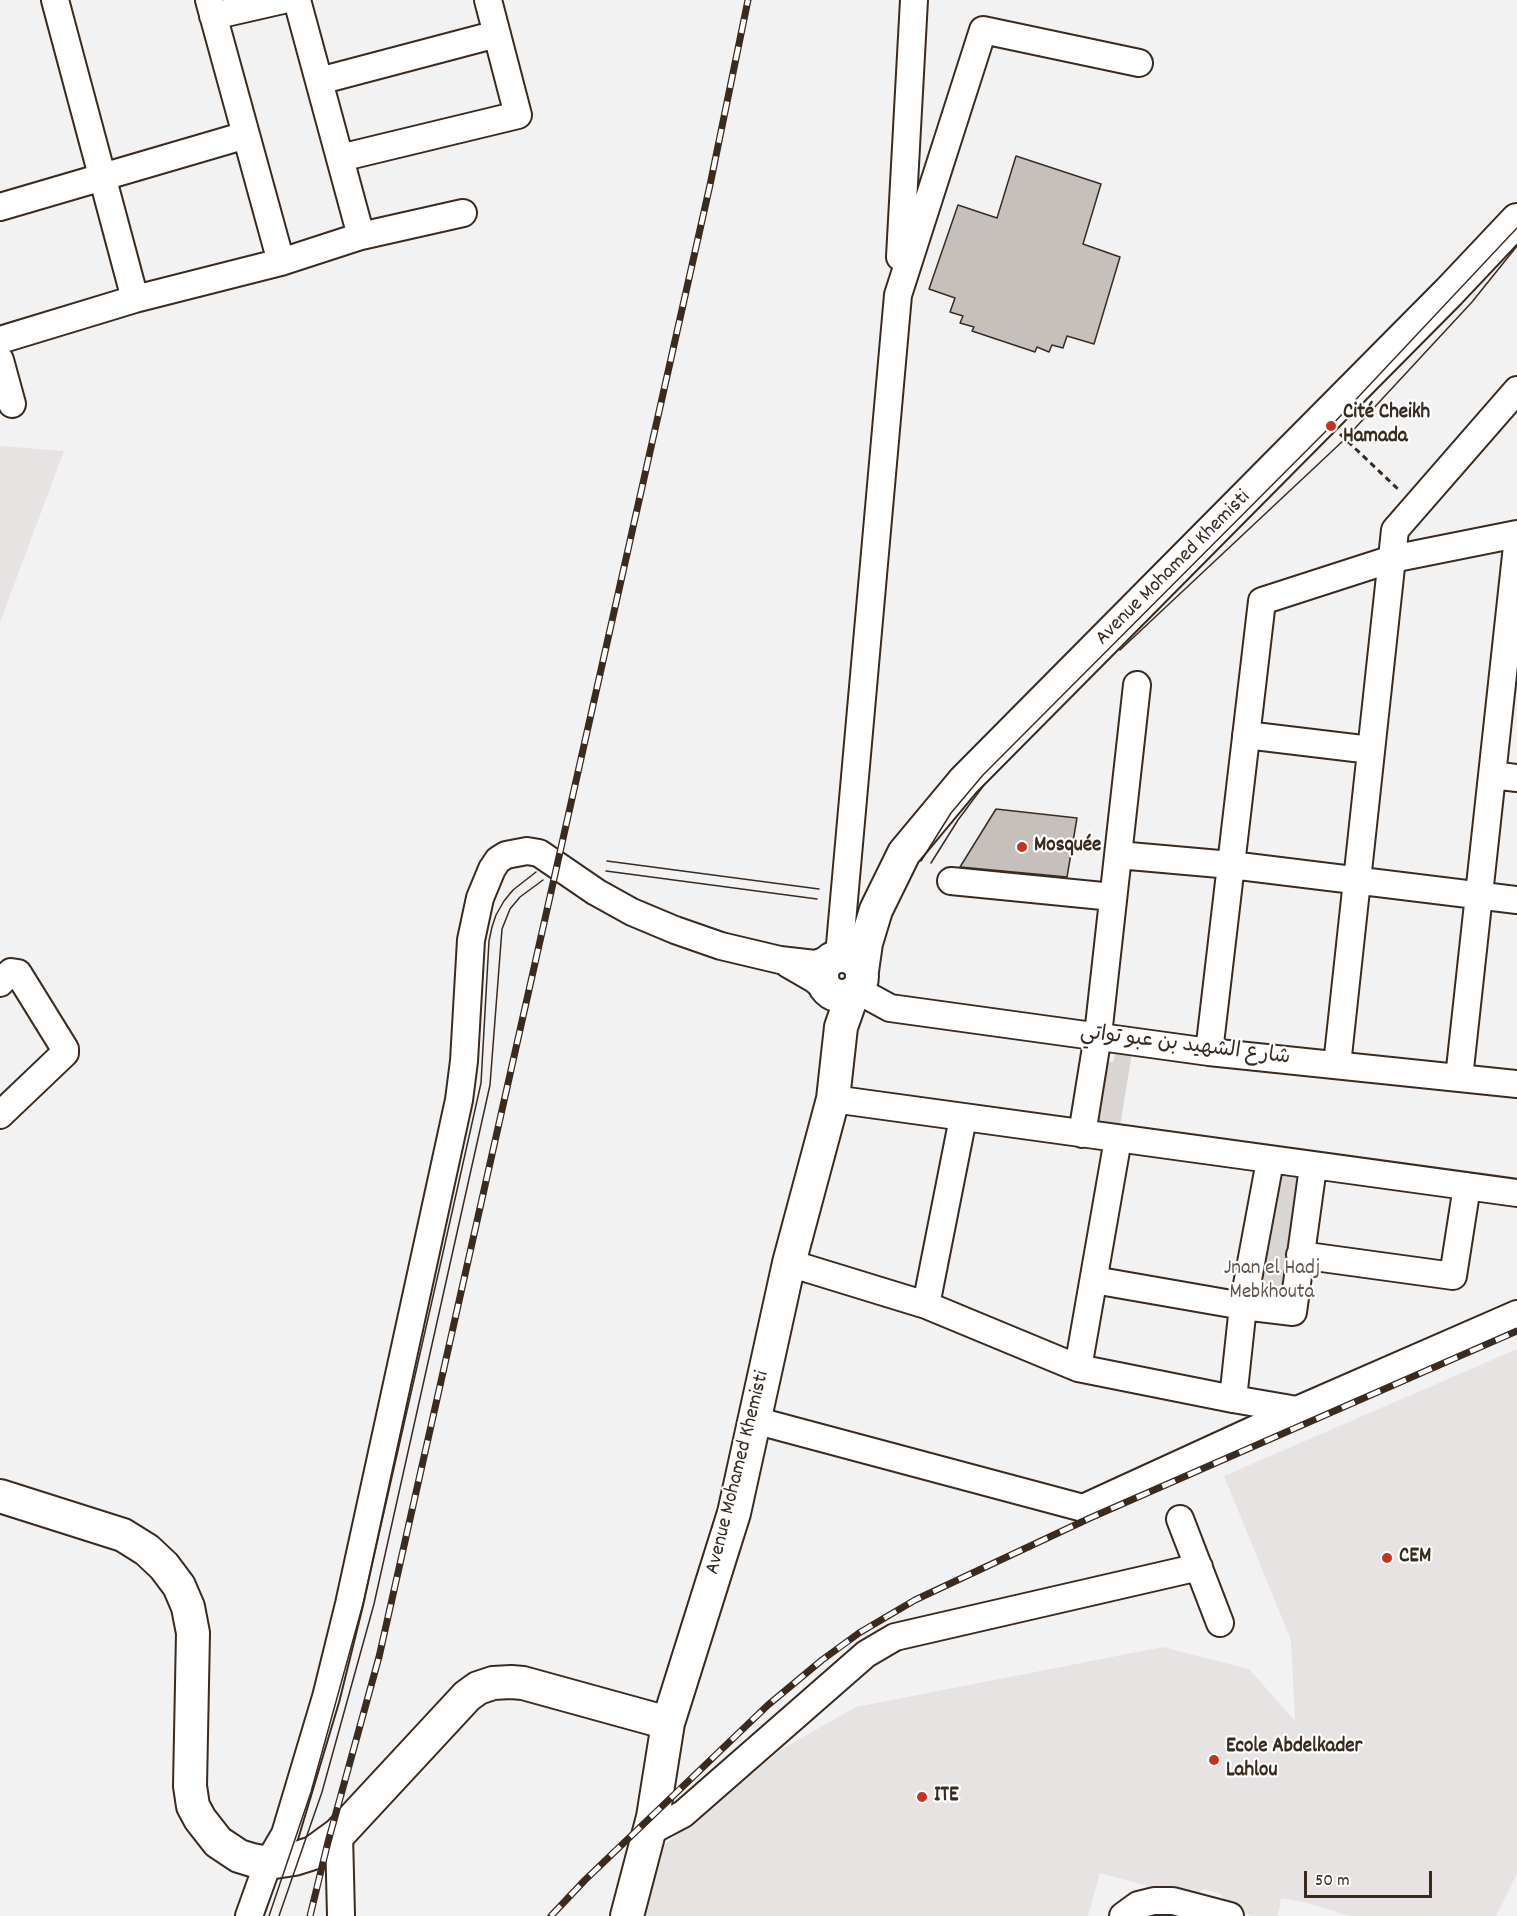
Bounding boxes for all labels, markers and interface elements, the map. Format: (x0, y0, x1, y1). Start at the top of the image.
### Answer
place label: Cité Cheikh Hamada (1343, 401, 1430, 451)
marker: Cité Cheikh Hamada (1324, 419, 1338, 433)
street label: Avenue Mohamed Khemisti (1091, 486, 1257, 652)
place label: Mosquée (1034, 834, 1101, 860)
marker: Mosquée (1015, 840, 1029, 854)
street label: شارع الشهيد بن عبو تواتي (1078, 1022, 1292, 1072)
park label: Jnan el Hadj Mebkhouta (1224, 1257, 1320, 1307)
street label: Avenue Mohamed Khemisti (701, 1369, 777, 1577)
place label: CEM (1399, 1545, 1431, 1571)
marker: CEM (1380, 1551, 1394, 1565)
place label: Ecole Abdelkader Lahlou (1226, 1735, 1362, 1785)
marker: Ecole Abdelkader Lahlou (1207, 1753, 1221, 1767)
place label: ITE (934, 1784, 958, 1810)
marker: ITE (915, 1790, 929, 1804)
scale bar (1307, 1859, 1434, 1897)
text: 50 m (1315, 1869, 1350, 1894)

